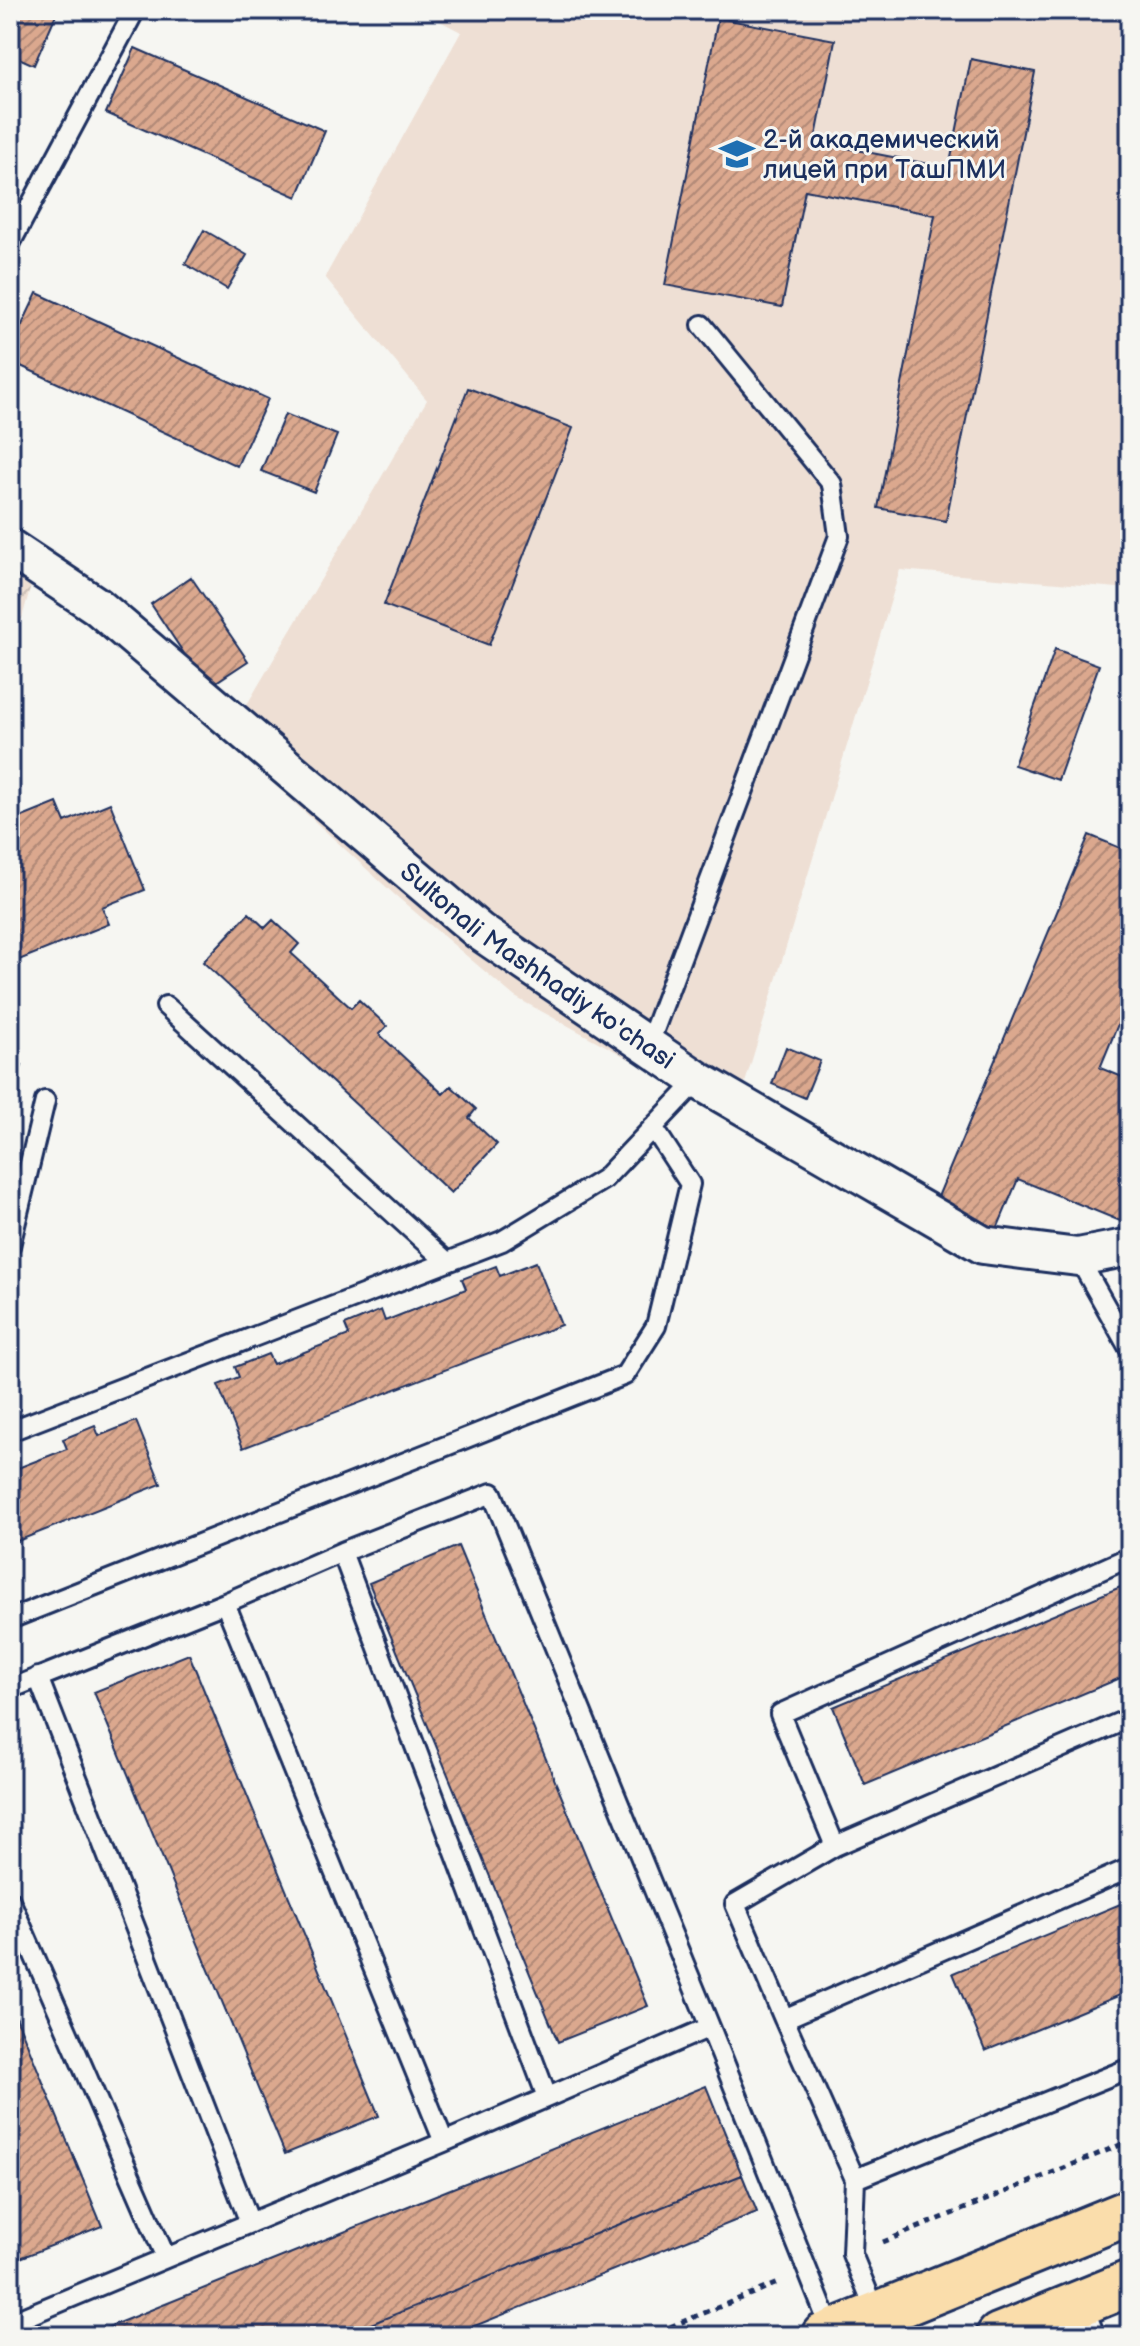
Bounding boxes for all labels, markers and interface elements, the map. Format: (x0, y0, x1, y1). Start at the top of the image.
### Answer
place label: 2-й академический лицей при ТашПМИ (763, 125, 1006, 186)
school or university icon: 2-й академический лицей при ТашПМИ (718, 135, 756, 173)
street label: Sultonali Mashhadiy ko'chasi (393, 857, 680, 1077)

